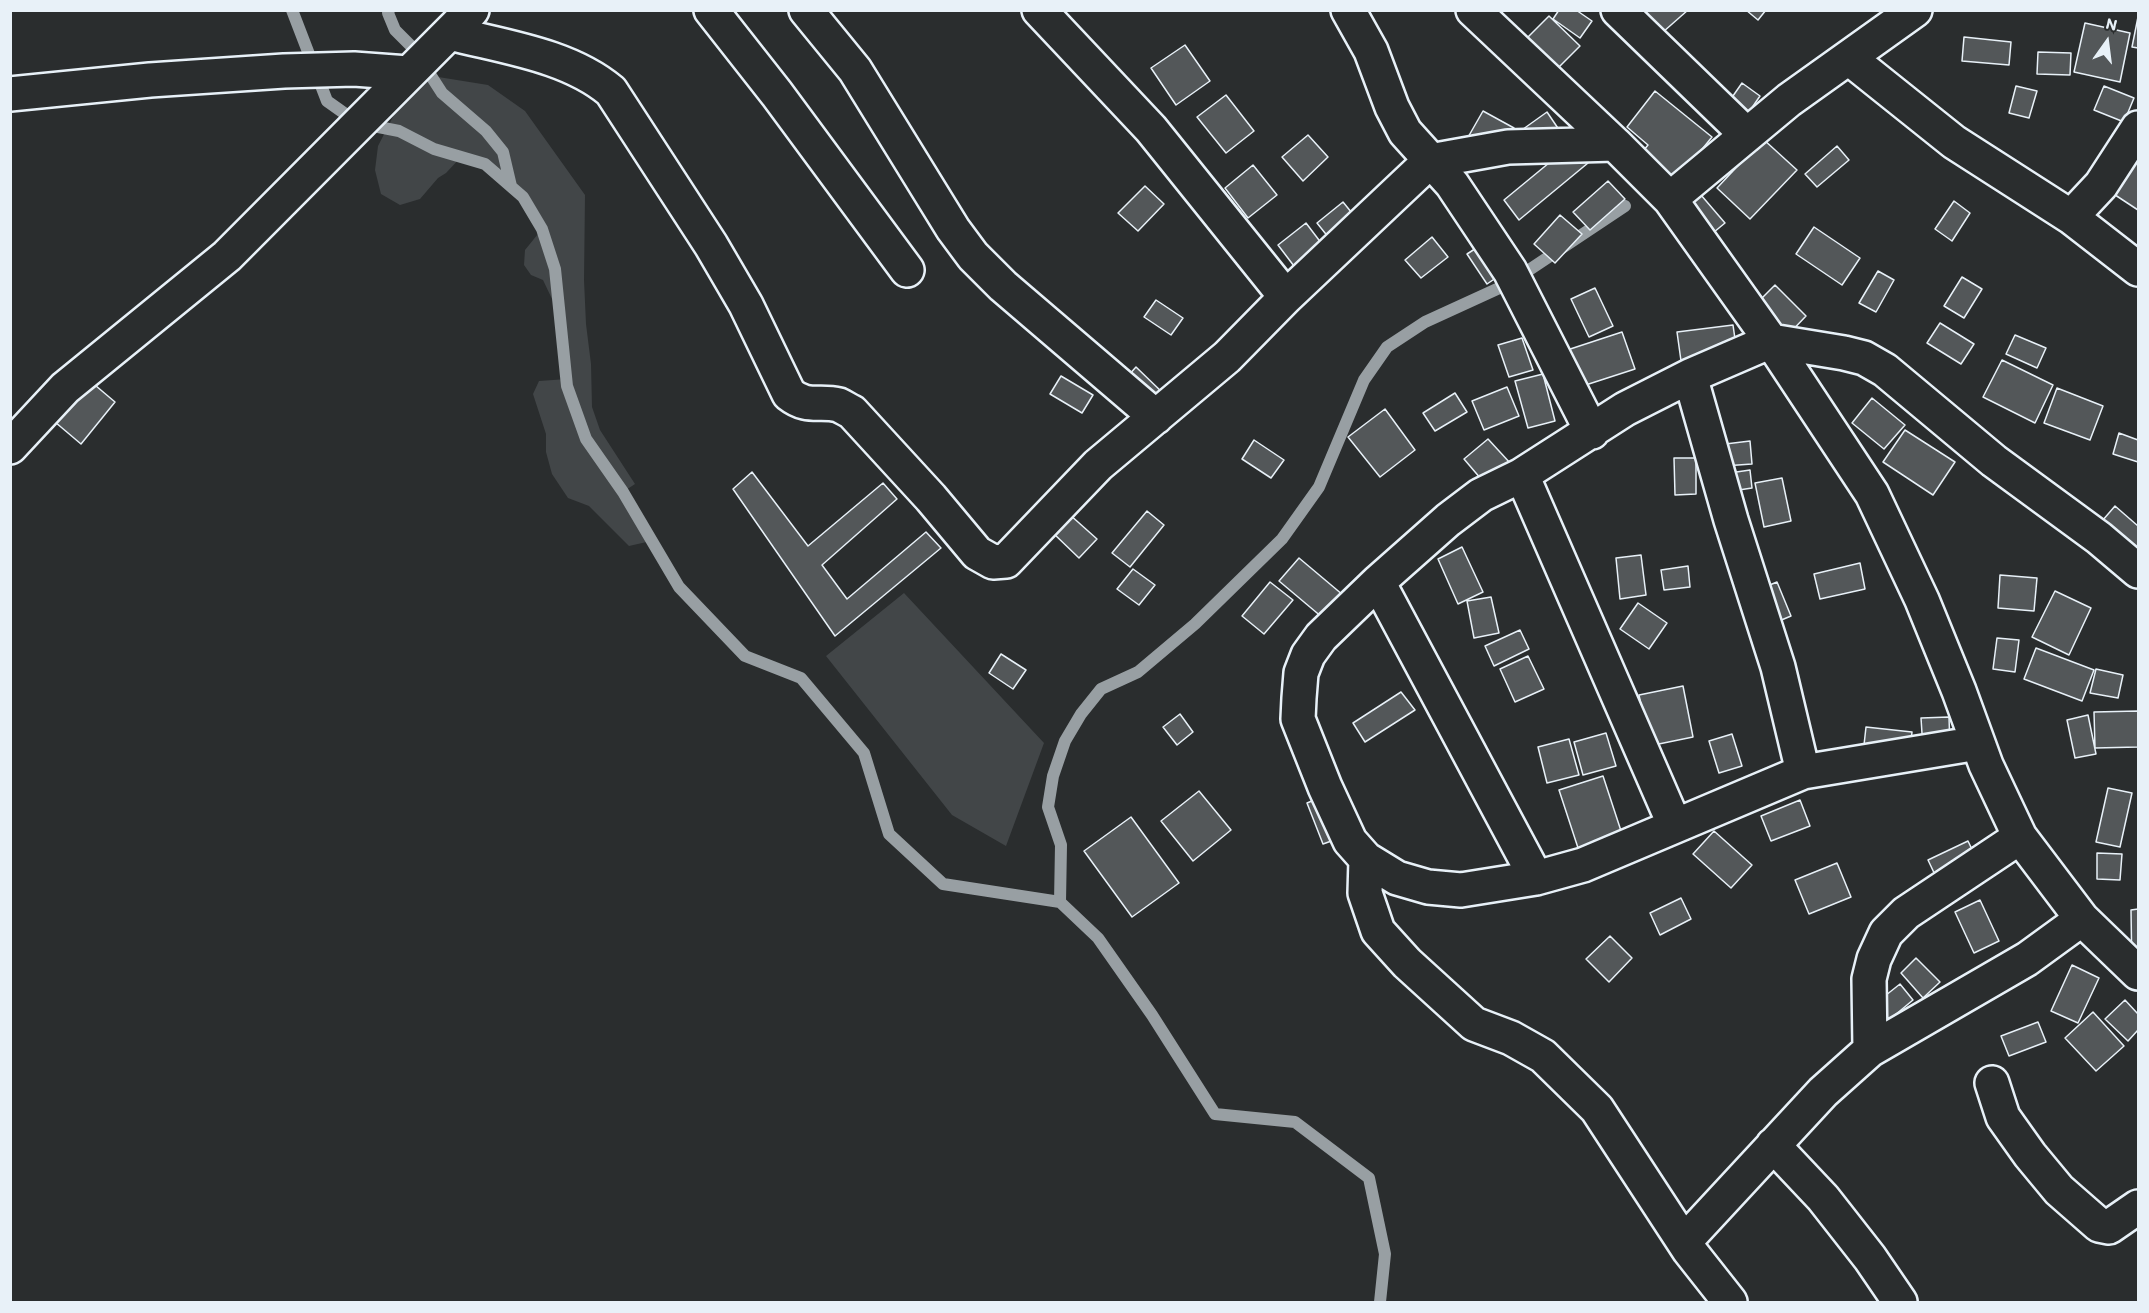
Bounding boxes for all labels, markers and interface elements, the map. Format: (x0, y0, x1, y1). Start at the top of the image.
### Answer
north arrow (2077, 12, 2137, 72)
text: N (2104, 14, 2119, 35)

